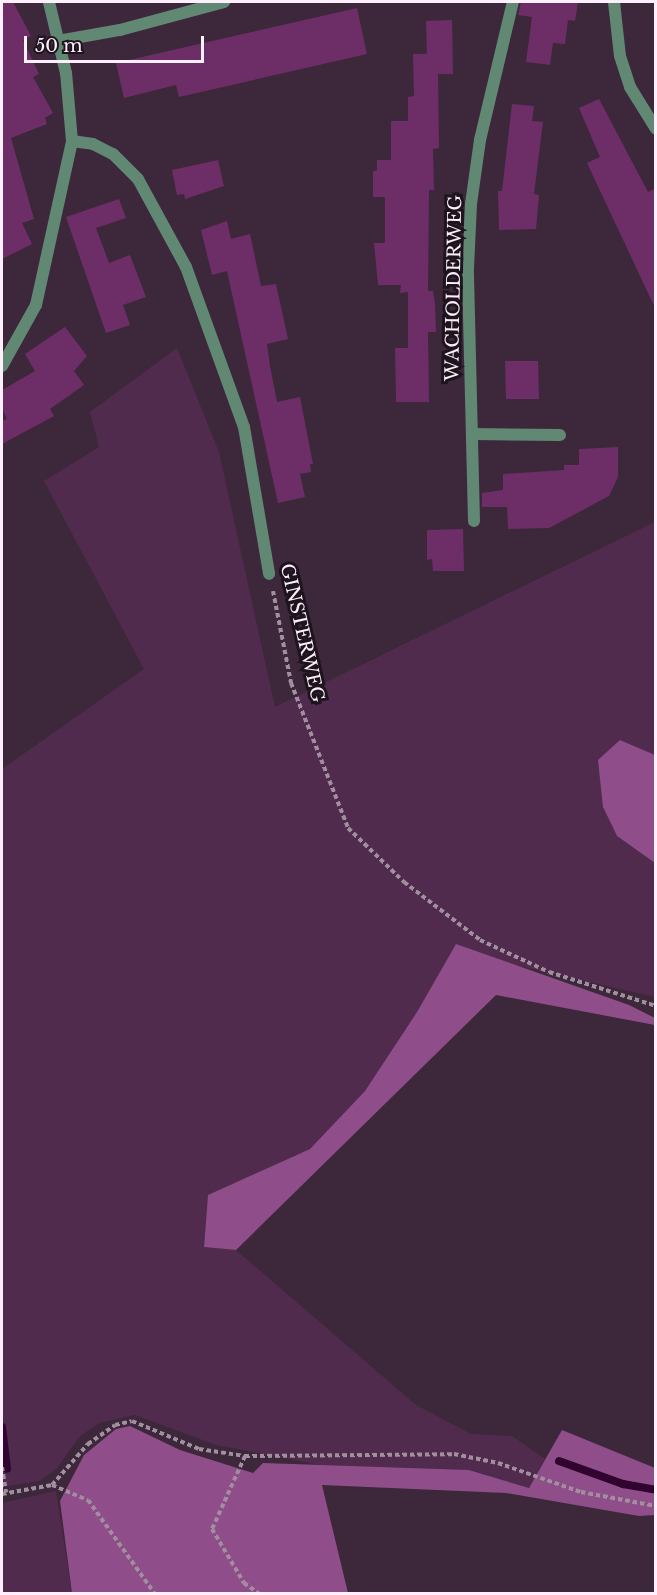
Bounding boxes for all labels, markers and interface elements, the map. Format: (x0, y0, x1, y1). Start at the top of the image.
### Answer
scale bar (27, 24, 207, 62)
text: 50 m (35, 35, 83, 57)
street label: WACHOLDERWEG (442, 195, 466, 381)
street label: GINSTERWEG (276, 562, 328, 704)

